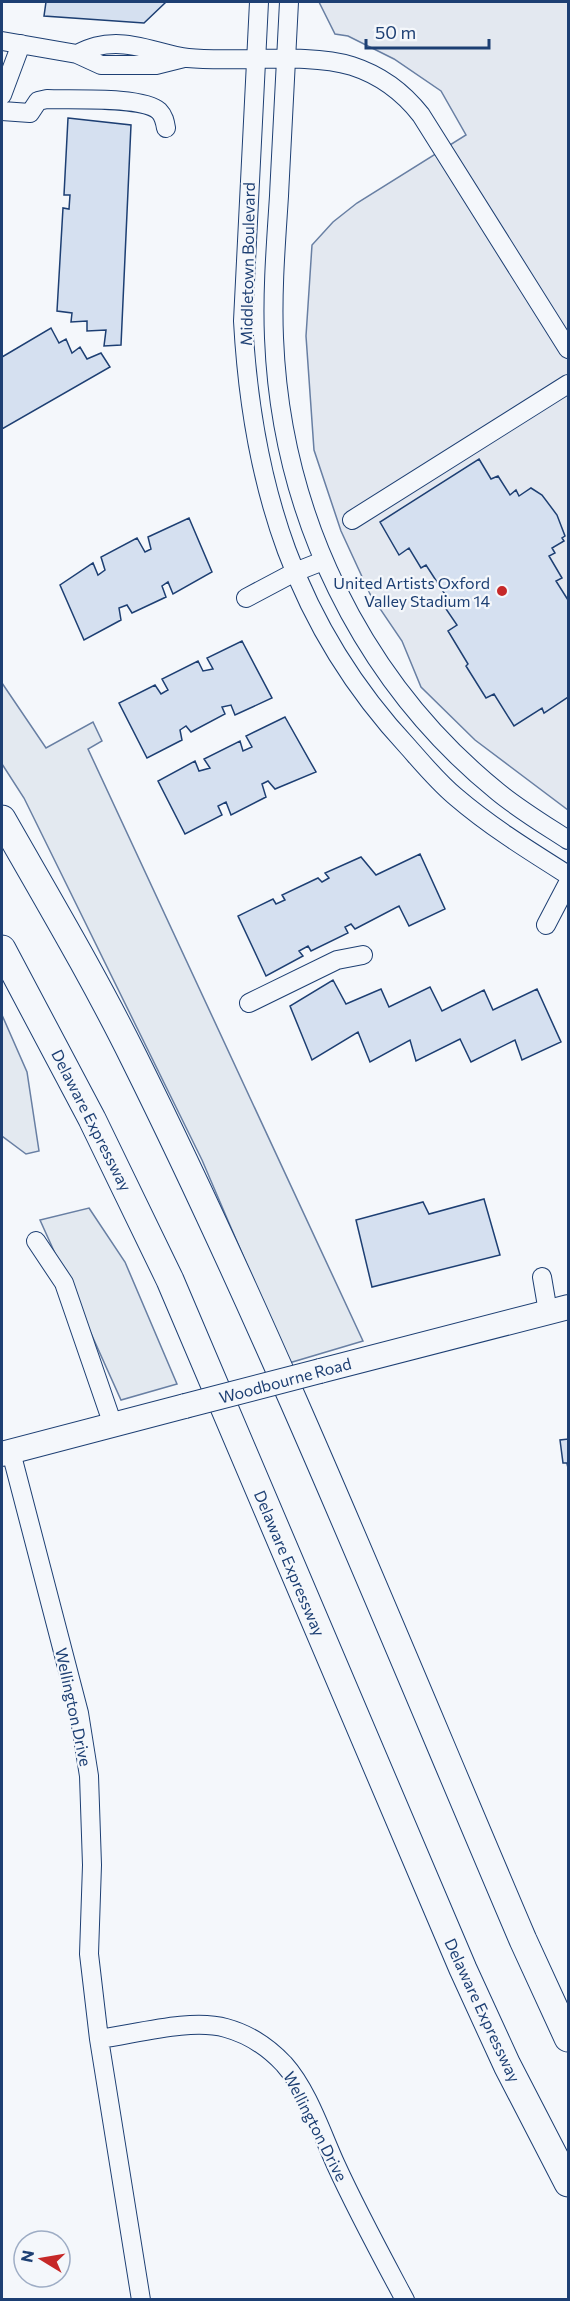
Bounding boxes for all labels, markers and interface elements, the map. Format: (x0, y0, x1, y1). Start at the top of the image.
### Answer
scale bar (366, 12, 489, 50)
text: 50 m (375, 21, 416, 43)
street label: Middletown Boulevard (236, 182, 258, 346)
place label: United Artists Oxford Valley Stadium 14 (333, 573, 490, 610)
marker: United Artists Oxford Valley Stadium 14 (495, 584, 509, 598)
street label: Delaware Expressway (48, 1046, 136, 1194)
street label: Woodbourne Road (217, 1353, 353, 1407)
street label: Delaware Expressway (251, 1487, 329, 1639)
street label: Wellington Drive (52, 1646, 96, 1768)
street label: Delaware Expressway (441, 1935, 525, 2085)
street label: Wellington Drive (280, 2068, 352, 2184)
north arrow (12, 2229, 72, 2289)
text: N (16, 2248, 37, 2264)

